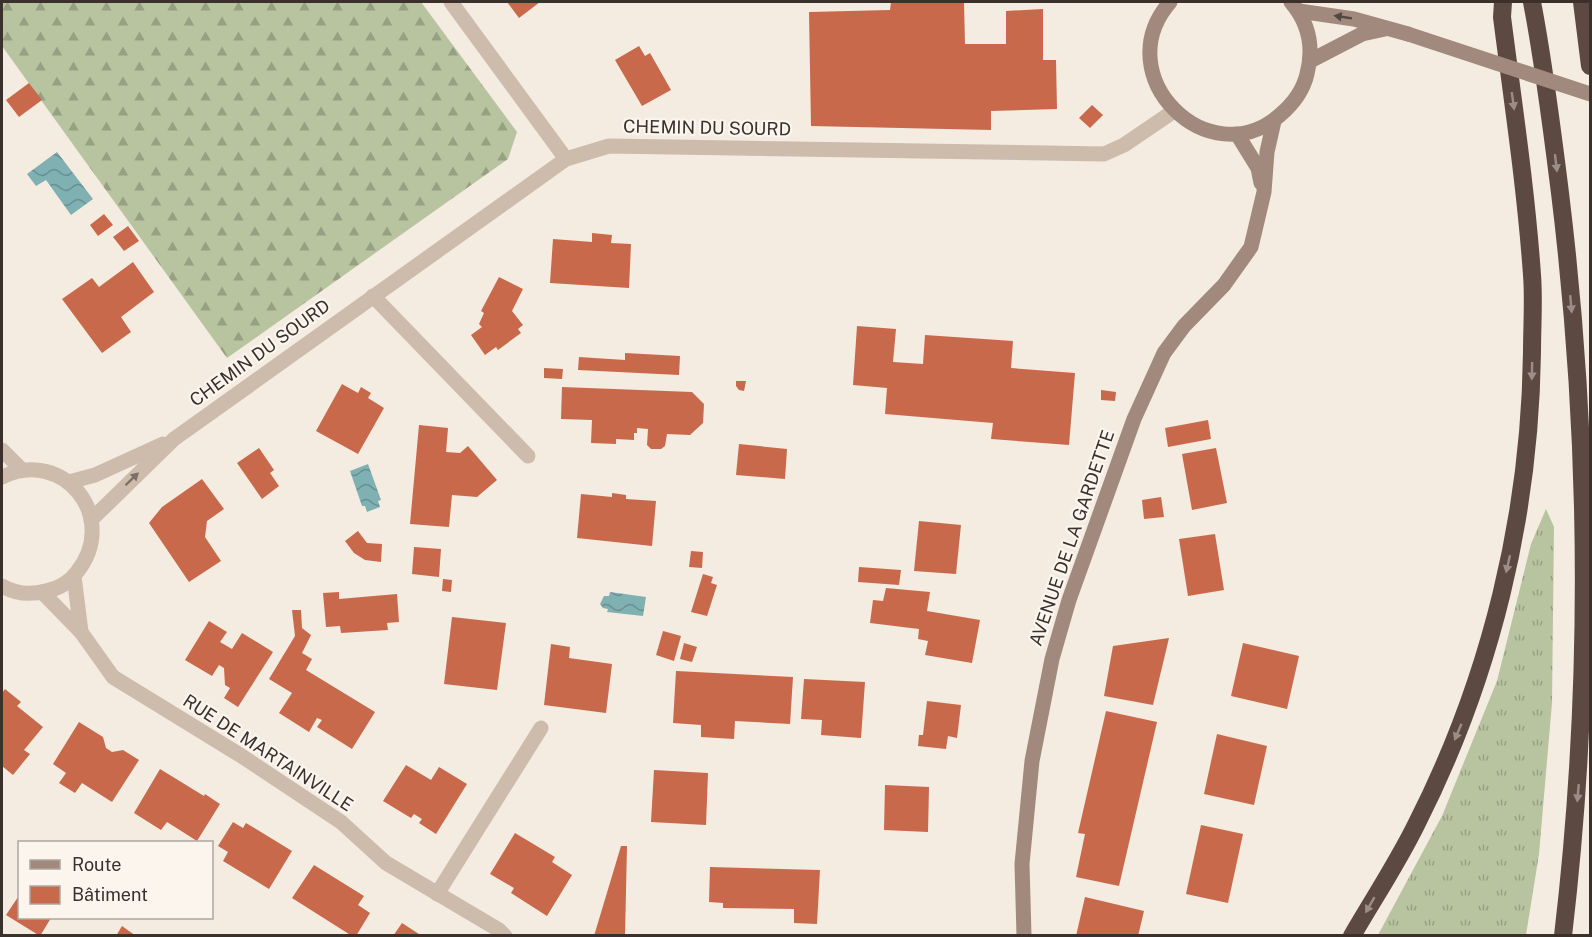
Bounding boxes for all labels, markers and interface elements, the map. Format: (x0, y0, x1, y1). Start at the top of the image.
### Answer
one-way arrow (1333, 12, 1352, 21)
one-way arrow (1509, 92, 1518, 111)
street label: CHEMIN DU SOURD (623, 116, 791, 139)
one-way arrow (1551, 154, 1560, 173)
street label: CHEMIN DU SOURD (186, 295, 334, 410)
one-way arrow (1567, 295, 1576, 314)
one-way arrow (1527, 361, 1536, 380)
street label: AVENUE DE LA GARDETTE (1025, 427, 1118, 648)
one-way arrow (125, 472, 140, 486)
one-way arrow (1503, 555, 1512, 574)
street label: RUE DE MARTAINVILLE (179, 690, 357, 815)
one-way arrow (1453, 723, 1463, 741)
one-way arrow (1573, 783, 1583, 802)
legend (18, 841, 213, 919)
text: Route (72, 854, 121, 875)
text: Bâtiment (72, 884, 148, 905)
one-way arrow (1365, 897, 1375, 914)

